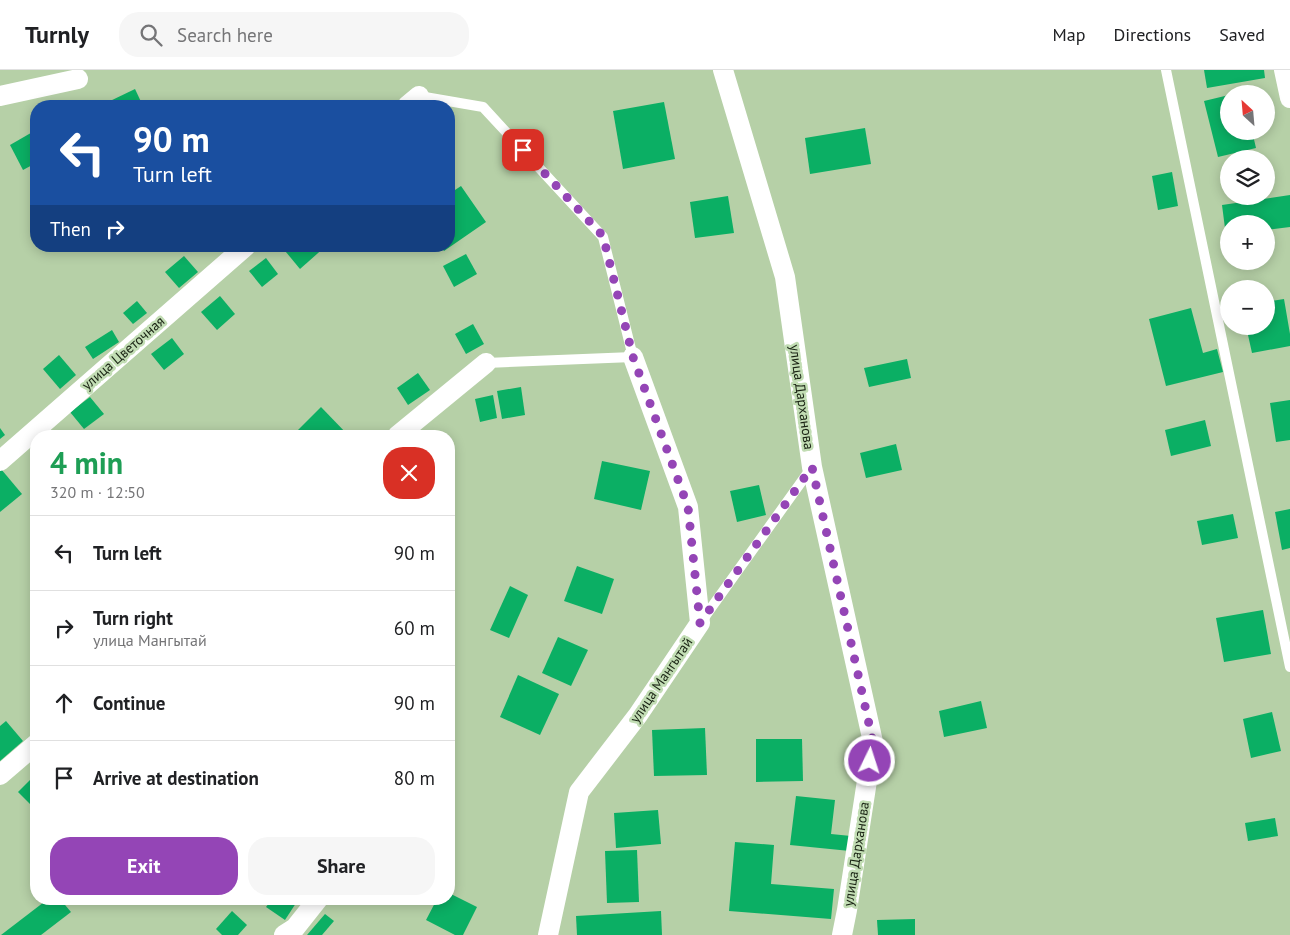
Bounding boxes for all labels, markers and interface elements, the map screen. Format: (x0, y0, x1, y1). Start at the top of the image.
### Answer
search box (119, 12, 469, 57)
text: Turnly (25, 19, 89, 50)
icon: search (137, 21, 165, 49)
text: Search here (177, 23, 273, 47)
text: Map (1053, 23, 1085, 46)
text: Directions (1113, 23, 1191, 46)
text: Saved (1219, 23, 1265, 46)
north arrow (1220, 85, 1275, 140)
map controls (1220, 85, 1275, 335)
text: 90 m (133, 116, 210, 162)
icon: left (50, 120, 115, 185)
pin (502, 129, 544, 171)
icon: arrive (509, 136, 537, 164)
button: layers (1220, 150, 1275, 205)
text: Turn left (133, 160, 212, 188)
icon: right (101, 215, 129, 243)
button: + (1220, 215, 1275, 270)
text: Then (50, 217, 91, 241)
button: − (1220, 280, 1275, 335)
street label: улица Цветочная (78, 312, 168, 394)
street label: улица Дарханова (786, 343, 818, 451)
text: 4 min (50, 443, 123, 482)
button: close (383, 447, 435, 499)
text: 320 m · 12:50 (50, 482, 145, 502)
icon: left (50, 539, 78, 567)
text: Turn left (93, 541, 162, 565)
text: 90 m (394, 541, 435, 565)
text: Turn right (93, 606, 173, 630)
icon: right (50, 614, 78, 642)
text: 60 m (394, 616, 435, 640)
text: улица Мангытай (93, 630, 207, 650)
street label: улица Мангытай (626, 634, 696, 726)
icon: ahead (50, 689, 78, 717)
text: Continue (93, 691, 165, 715)
text: 90 m (394, 691, 435, 715)
position arrow (843, 734, 895, 786)
icon: arrive (50, 764, 78, 792)
text: Arrive at destination (93, 766, 259, 790)
text: 80 m (394, 766, 435, 790)
street label: улица Дарханова (839, 800, 873, 908)
button: Exit (50, 837, 238, 895)
button: Share (248, 837, 435, 895)

